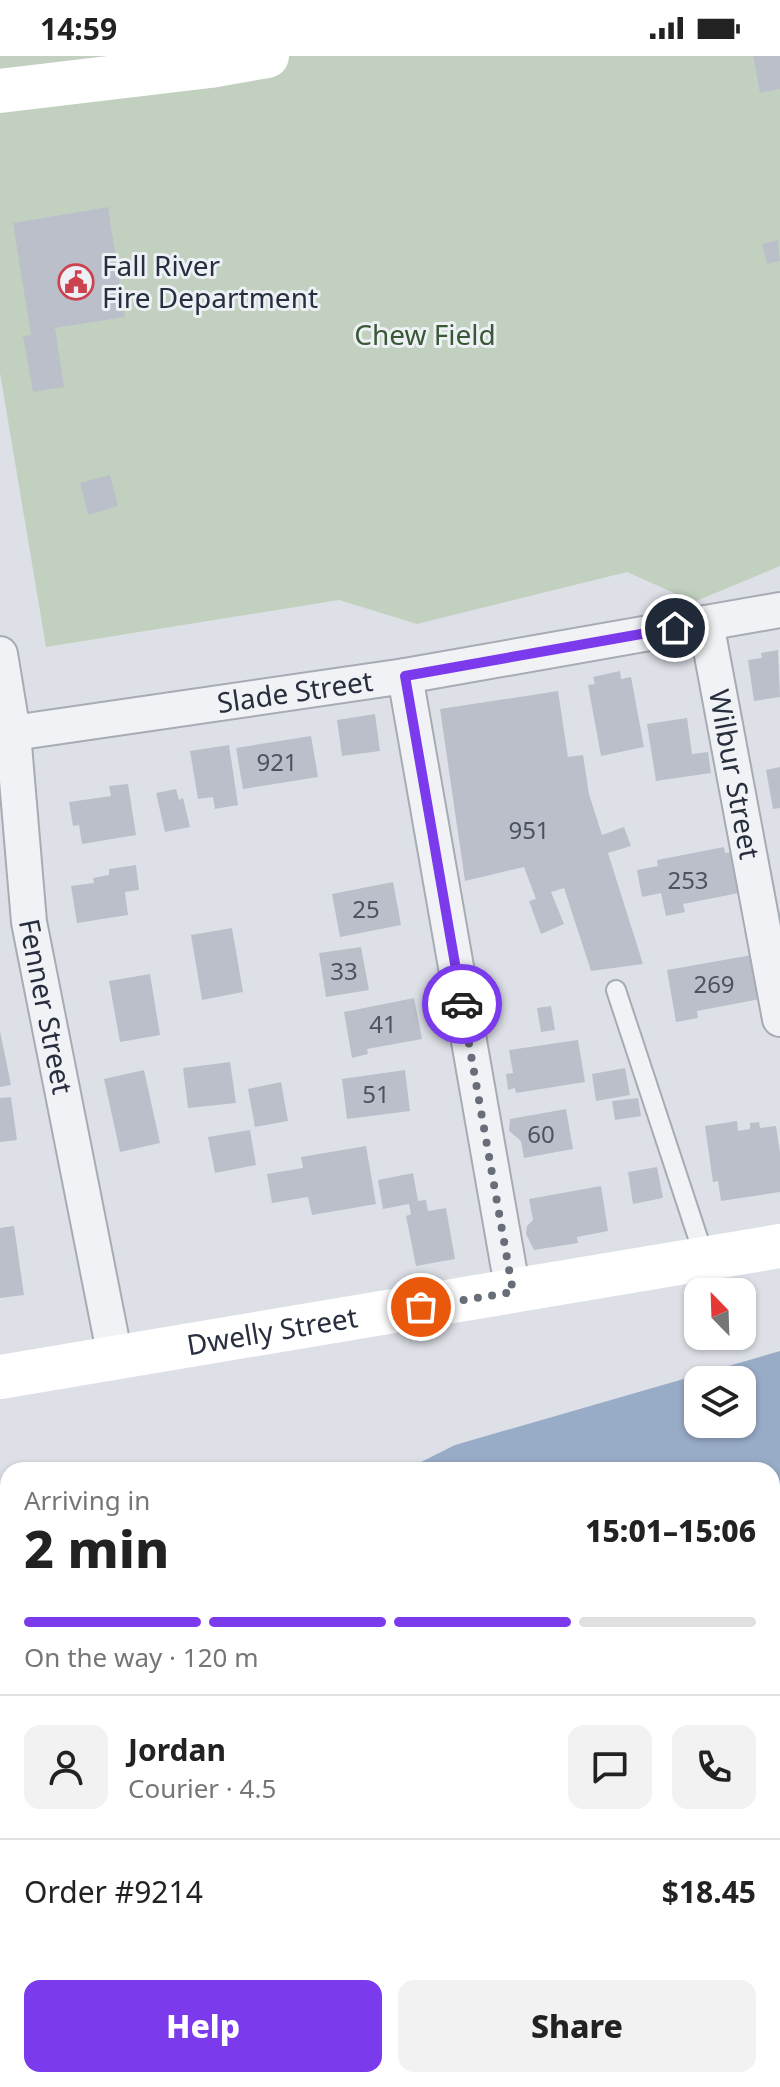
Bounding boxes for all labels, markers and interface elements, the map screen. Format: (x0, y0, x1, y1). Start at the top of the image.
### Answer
text: 14:59 (40, 8, 117, 49)
place label: Fall River Fire Department (102, 246, 318, 316)
public building icon: Fall River Fire Department (57, 263, 95, 301)
park label: Chew Field (354, 315, 496, 353)
pin (641, 594, 709, 662)
icon: home (653, 606, 697, 650)
street label: Slade Street (214, 661, 375, 721)
street label: Wilbur Street (701, 686, 770, 862)
house number: 921 (256, 745, 298, 778)
house number: 951 (508, 813, 550, 846)
house number: 253 (667, 863, 709, 896)
house number: 25 (352, 892, 380, 925)
street label: Fenner Street (11, 916, 83, 1097)
house number: 33 (330, 954, 358, 987)
courier (422, 964, 502, 1044)
house number: 269 (693, 967, 735, 1000)
icon: car (440, 982, 484, 1026)
house number: 41 (369, 1007, 397, 1040)
house number: 51 (362, 1077, 390, 1110)
house number: 60 (527, 1117, 555, 1150)
pin (387, 1273, 455, 1341)
north arrow (684, 1278, 756, 1350)
map controls (684, 1278, 756, 1438)
icon: bag (399, 1285, 443, 1329)
street label: Dwelly Street (184, 1297, 360, 1363)
button: layers (684, 1366, 756, 1438)
text: Arriving in (24, 1482, 150, 1518)
text: 15:01–15:06 (585, 1510, 756, 1551)
text: 2 min (24, 1512, 169, 1583)
text: On the way · 120 m (24, 1639, 258, 1675)
button: person (24, 1725, 108, 1809)
button: chat (568, 1725, 652, 1809)
button: phone (672, 1725, 756, 1809)
text: Jordan (128, 1729, 226, 1770)
text: Courier · 4.5 (128, 1770, 276, 1806)
text: Order #9214 (24, 1871, 203, 1912)
text: $18.45 (662, 1871, 756, 1912)
button: Help (24, 1980, 382, 2072)
button: Share (398, 1980, 756, 2072)

